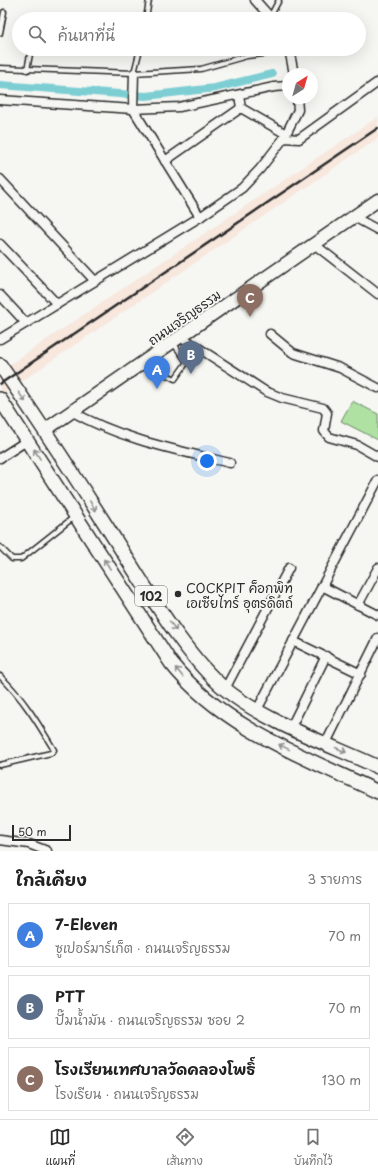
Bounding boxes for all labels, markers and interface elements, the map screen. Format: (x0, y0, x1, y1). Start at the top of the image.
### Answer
search box (12, 12, 366, 56)
icon: search (26, 23, 48, 45)
text: ค้นหาที่นี่ (58, 23, 115, 46)
north arrow (282, 68, 318, 104)
pin: C (237, 284, 263, 317)
street label: ถนนเจริญธรรม (144, 285, 224, 349)
pin: B (178, 341, 204, 374)
pin: A (144, 356, 170, 389)
one-way arrow (18, 391, 26, 402)
one-way arrow (33, 449, 41, 460)
your location (197, 451, 217, 471)
one-way arrow (90, 500, 98, 512)
one-way arrow (103, 559, 111, 570)
place label: COCKPIT ค็อกพิท เอเซียไทร์ อุตรดิตถ์ (186, 578, 293, 613)
road number: 102 (135, 586, 167, 606)
marker: COCKPIT ค็อกพิท เอเซียไทร์ อุตรดิตถ์ (173, 589, 183, 599)
one-way arrow (168, 620, 177, 631)
one-way arrow (174, 667, 183, 678)
one-way arrow (278, 743, 290, 750)
one-way arrow (335, 747, 347, 754)
scale bar (12, 823, 71, 842)
text: 50 m (18, 823, 47, 840)
text: ใกล้เคียง (16, 866, 87, 892)
text: 3 รายการ (307, 869, 362, 888)
text: 7-Eleven (55, 912, 118, 935)
text: A (25, 926, 35, 945)
text: 70 m (328, 926, 361, 945)
text: ซูเปอร์มาร์เก็ต · ถนนเจริญธรรม (55, 938, 230, 957)
text: PTT (55, 984, 85, 1007)
text: B (26, 998, 34, 1017)
text: 70 m (328, 998, 361, 1017)
text: ปั๊มน้ำมัน · ถนนเจริญธรรม ซอย 2 (55, 1010, 245, 1029)
text: โรงเรียนเทศบาลวัดคลองโพธิ์ (55, 1057, 256, 1080)
text: C (25, 1070, 35, 1089)
text: 130 m (322, 1070, 361, 1089)
text: โรงเรียน · ถนนเจริญธรรม (55, 1084, 199, 1103)
tab: แผนที่ (46, 1126, 75, 1169)
tab: เส้นทาง (166, 1126, 203, 1169)
tab: บันทึกไว้ (294, 1126, 332, 1169)

